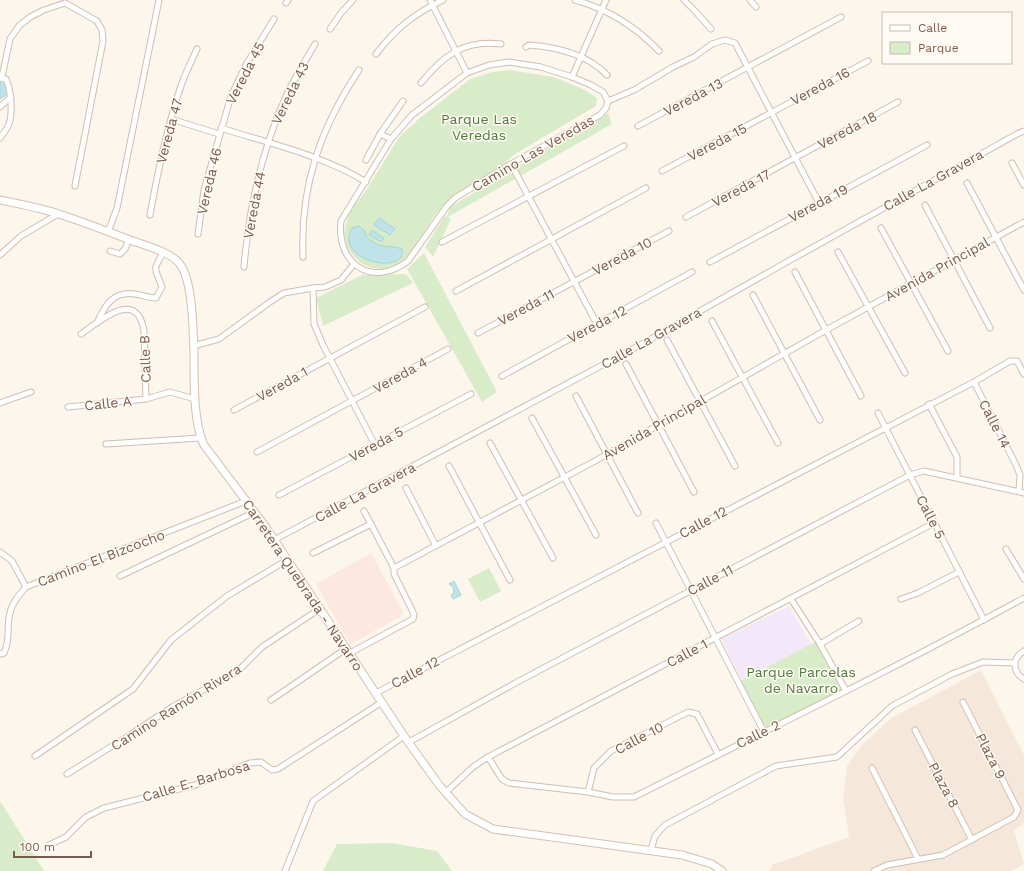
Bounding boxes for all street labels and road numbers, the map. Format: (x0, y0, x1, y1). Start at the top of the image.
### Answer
street label: Vereda 45 (222, 39, 268, 107)
street label: Vereda 43 (268, 59, 312, 127)
street label: Vereda 16 (788, 64, 852, 108)
street label: Vereda 13 (661, 75, 725, 119)
street label: Vereda 47 (153, 96, 185, 165)
street label: Vereda 18 (815, 108, 879, 152)
street label: Camino Las Veredas (469, 111, 597, 195)
street label: Vereda 15 (685, 120, 749, 164)
street label: Vereda 46 (194, 146, 224, 216)
street label: Calle La Gravera (880, 146, 986, 214)
street label: Vereda 17 (709, 166, 773, 210)
street label: Vereda 44 (240, 170, 268, 240)
street label: Vereda 19 (786, 181, 850, 225)
street label: Avenida Principal (882, 233, 993, 304)
street label: Vereda 10 (589, 234, 655, 278)
street label: Vereda 11 (495, 285, 557, 329)
street label: Vereda 12 (565, 302, 629, 346)
street label: Calle La Gravera (598, 304, 704, 372)
street label: Calle B (136, 335, 154, 383)
street label: Vereda 4 (370, 354, 430, 396)
street label: Vereda 1 (253, 363, 311, 405)
street label: Avenida Principal (599, 390, 709, 463)
street label: Calle A (83, 393, 133, 413)
street label: Calle 14 (976, 397, 1014, 451)
street label: Vereda 5 (346, 423, 406, 465)
street label: Calle La Gravera (312, 459, 418, 525)
street label: Calle 5 (913, 492, 949, 542)
street label: Carretera Quebrada - Navarro (239, 496, 367, 674)
street label: Calle 12 (676, 503, 730, 541)
street label: Camino El Bizcocho (35, 526, 167, 590)
street label: Calle 11 (684, 561, 736, 599)
street label: Calle 1 (664, 636, 710, 670)
street label: Calle 12 (388, 653, 442, 691)
street label: Camino Ramón Rivera (108, 660, 244, 754)
street label: Calle 2 (733, 716, 783, 752)
street label: Calle 10 (612, 719, 666, 757)
street label: Plaza 9 (973, 730, 1009, 782)
street label: Calle E. Barbosa (140, 757, 252, 805)
street label: Plaza 8 (925, 760, 963, 810)

